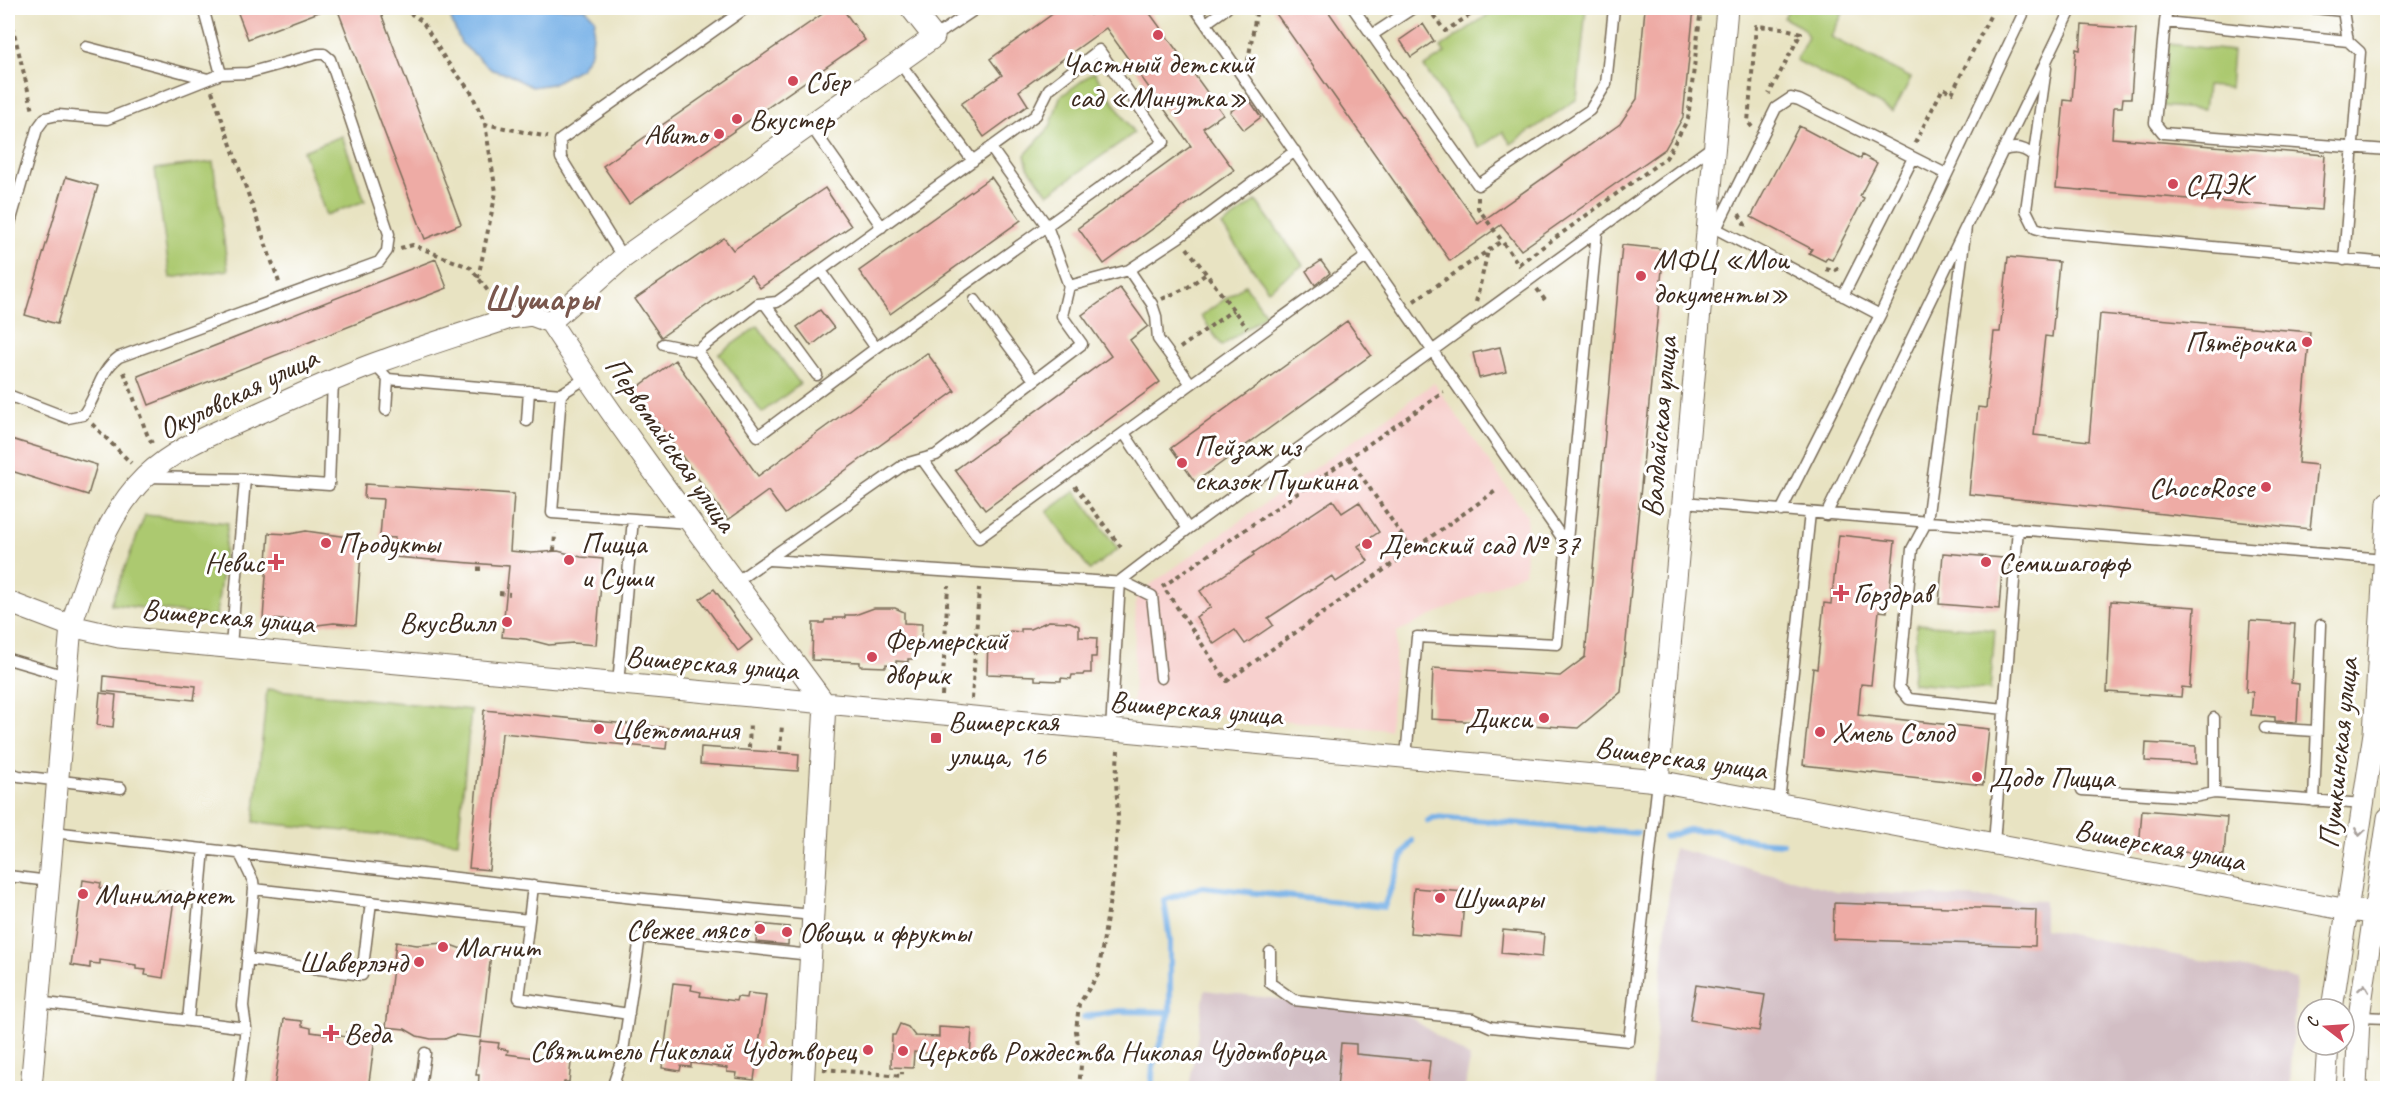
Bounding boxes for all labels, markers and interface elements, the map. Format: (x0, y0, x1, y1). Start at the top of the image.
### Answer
marker: Частный детский сад «Минутка» (1151, 28, 1165, 42)
place label: Частный детский сад «Минутка» (1062, 44, 1256, 116)
place label: Сбер (805, 62, 851, 100)
marker: Сбер (786, 74, 800, 88)
place label: Вкустер (749, 100, 836, 138)
marker: Вкустер (730, 112, 744, 126)
place label: Авито (644, 115, 710, 153)
marker: Авито (712, 127, 726, 141)
place label: СДЭК (2185, 165, 2257, 203)
marker: СДЭК (2166, 177, 2180, 191)
place label: МФЦ «Мои документы» (1653, 240, 1790, 312)
marker: МФЦ «Мои документы» (1634, 269, 1648, 283)
district label: Шушары (484, 275, 601, 321)
place label: Пятёрочка (2185, 323, 2297, 361)
street label: Валдайская улица (1632, 333, 1686, 519)
marker: Пятёрочка (2300, 335, 2314, 349)
street label: Окуловская улица (152, 337, 325, 448)
street label: Первомайская улица (596, 349, 747, 541)
place label: Пейзаж из сказок Пушкина (1194, 427, 1359, 499)
marker: Пейзаж из сказок Пушкина (1175, 456, 1189, 470)
place label: ChocoRose (2149, 468, 2256, 506)
marker: ChocoRose (2259, 480, 2273, 494)
place label: Продукты (338, 524, 442, 562)
place label: Пицца и Суши (581, 524, 655, 596)
place label: Детский сад № 37 (1379, 525, 1581, 563)
marker: Продукты (319, 536, 333, 550)
marker: Детский сад № 37 (1360, 537, 1374, 551)
place label: Невис (204, 543, 265, 581)
place label: Семишагофф (1998, 543, 2132, 581)
marker: Пицца и Суши (562, 553, 576, 567)
marker: Невис (269, 555, 283, 569)
marker: Семишагофф (1979, 555, 1993, 569)
place label: Горздрав (1853, 574, 1936, 612)
marker: Горздрав (1834, 586, 1848, 600)
street label: Вишерская улица (140, 590, 318, 643)
place label: ВкусВилл (399, 603, 497, 641)
marker: ВкусВилл (500, 615, 514, 629)
place label: Фермерский дворик (884, 621, 1009, 693)
street label: Вишерская улица (624, 637, 802, 690)
marker: Фермерский дворик (865, 650, 879, 664)
street label: Пушкинская улица (2309, 654, 2367, 850)
street label: Вишерская улица (1108, 682, 1286, 735)
place label: Дикси (1465, 699, 1534, 737)
place label: Вишерская улица, 16 (946, 702, 1060, 774)
place label: Цветомания (611, 710, 741, 748)
marker: Дикси (1537, 711, 1551, 725)
place label: Хмель Солод (1832, 713, 1956, 751)
marker: Цветомания (592, 722, 606, 736)
marker: Хмель Солод (1813, 725, 1827, 739)
street label: Вишерская улица (1593, 727, 1771, 789)
marker: Вишерская улица, 16 (929, 731, 943, 745)
place label: Додо Пицца (1989, 758, 2116, 796)
marker: Додо Пицца (1970, 770, 1984, 784)
street label: Вишерская улица (2072, 810, 2250, 881)
one-way arrow (2354, 827, 2367, 837)
place label: Минимаркет (95, 875, 235, 913)
place label: Шушары (1452, 879, 1546, 917)
marker: Минимаркет (76, 887, 90, 901)
marker: Шушары (1433, 891, 1447, 905)
place label: Свежее мясо (626, 910, 751, 948)
place label: Овощи и фрукты (799, 913, 973, 951)
marker: Свежее мясо (753, 922, 767, 936)
marker: Овощи и фрукты (780, 925, 794, 939)
place label: Магнит (455, 928, 541, 966)
marker: Магнит (436, 940, 450, 954)
place label: Шаверлэнд (299, 943, 409, 981)
marker: Шаверлэнд (412, 955, 426, 969)
one-way arrow (2357, 984, 2369, 993)
north arrow (2296, 997, 2356, 1057)
place label: Веда (344, 1014, 393, 1052)
text: С (2302, 1014, 2324, 1030)
marker: Веда (322, 1024, 340, 1042)
place label: Святитель Николай Чудотворец (529, 1031, 858, 1069)
place label: Церковь Рождества Николая Чудотворца (915, 1032, 1327, 1070)
marker: Святитель Николай Чудотворец (861, 1043, 875, 1057)
marker: Церковь Рождества Николая Чудотворца (896, 1044, 910, 1058)

